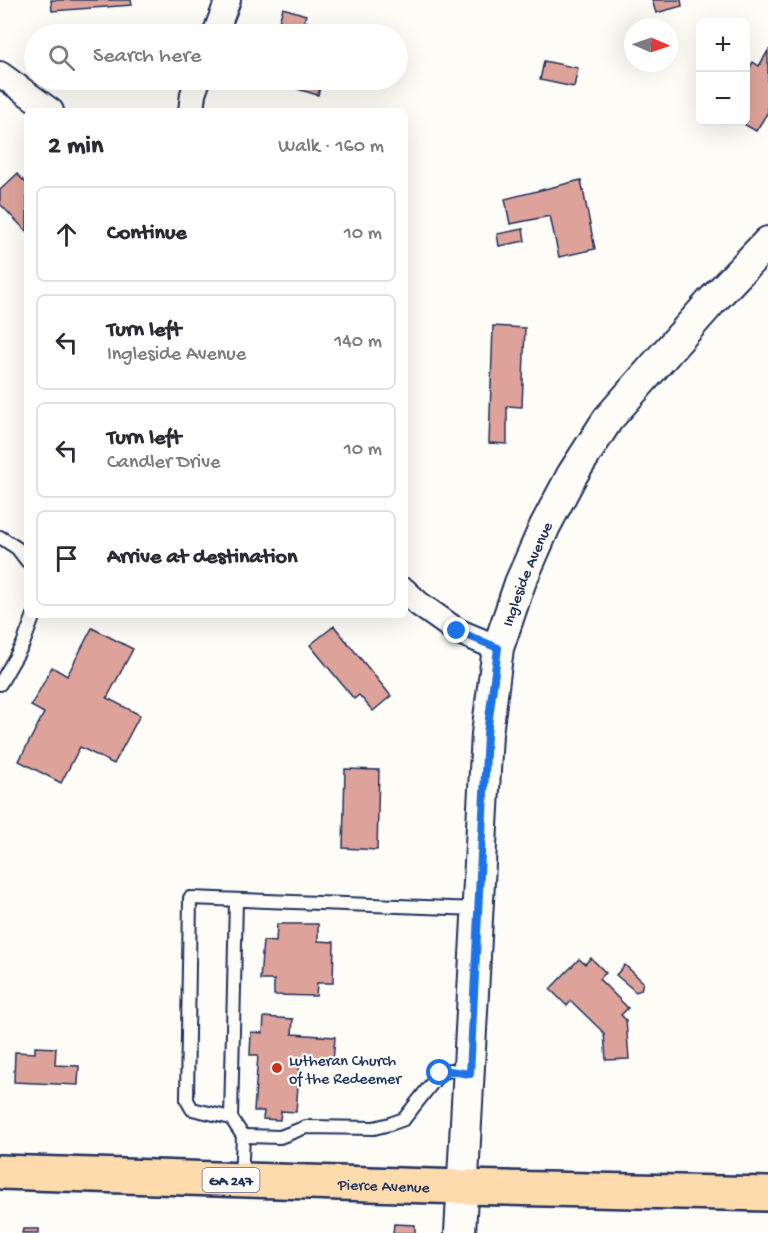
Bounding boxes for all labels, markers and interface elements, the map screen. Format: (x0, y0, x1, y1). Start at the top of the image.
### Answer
north arrow (624, 18, 678, 72)
map controls (696, 18, 750, 126)
button: + (696, 18, 750, 72)
search box (24, 24, 408, 90)
icon: search (45, 41, 78, 74)
text: Search here (93, 44, 201, 70)
button: − (696, 72, 750, 126)
text: 2 min (48, 132, 103, 163)
text: Walk · 160 m (278, 136, 384, 159)
icon: ahead (50, 218, 83, 251)
text: Continue (107, 221, 187, 247)
text: 10 m (344, 223, 382, 246)
text: Turn left (107, 318, 181, 344)
icon: left (50, 326, 83, 359)
text: 140 m (334, 331, 382, 354)
text: Ingleside Avenue (107, 344, 246, 367)
text: Turn left (107, 426, 181, 452)
icon: left (50, 434, 83, 467)
text: 10 m (344, 439, 382, 462)
text: Candler Drive (107, 452, 220, 475)
street label: Ingleside Avenue (500, 519, 559, 630)
icon: arrive (50, 542, 83, 575)
text: Arrive at destination (107, 545, 297, 571)
route end (443, 617, 469, 643)
place label: Lutheran Church of the Redeemer (289, 1053, 402, 1090)
route start (426, 1059, 452, 1085)
marker: Lutheran Church of the Redeemer (270, 1061, 284, 1075)
road number: GA 247 (202, 1168, 260, 1192)
street label: Pierce Avenue (336, 1177, 431, 1199)

